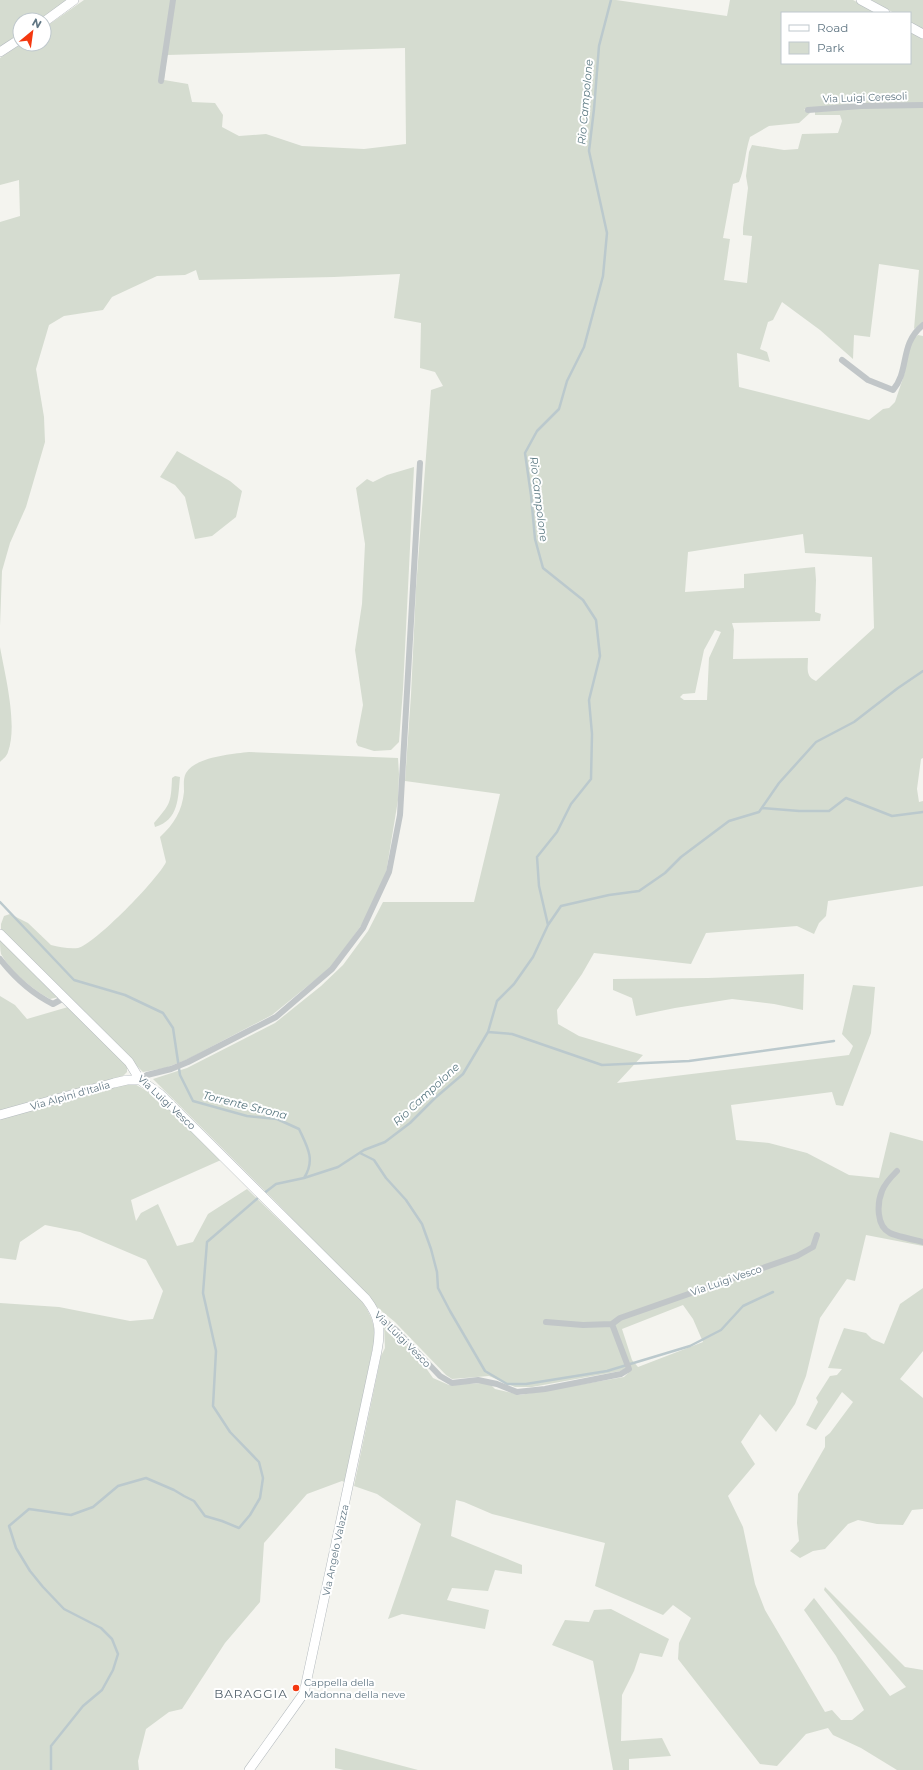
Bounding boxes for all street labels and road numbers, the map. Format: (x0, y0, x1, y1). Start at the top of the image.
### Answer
street label: Via Luigi Ceresoli (822, 90, 908, 105)
street label: Via Luigi Vesco (135, 1072, 198, 1133)
street label: Via Alpini d'Italia (29, 1078, 111, 1113)
street label: Via Luigi Vesco (689, 1262, 764, 1299)
street label: Via Luigi Vesco (372, 1308, 434, 1370)
street label: Via Angelo Valazza (319, 1503, 352, 1597)

